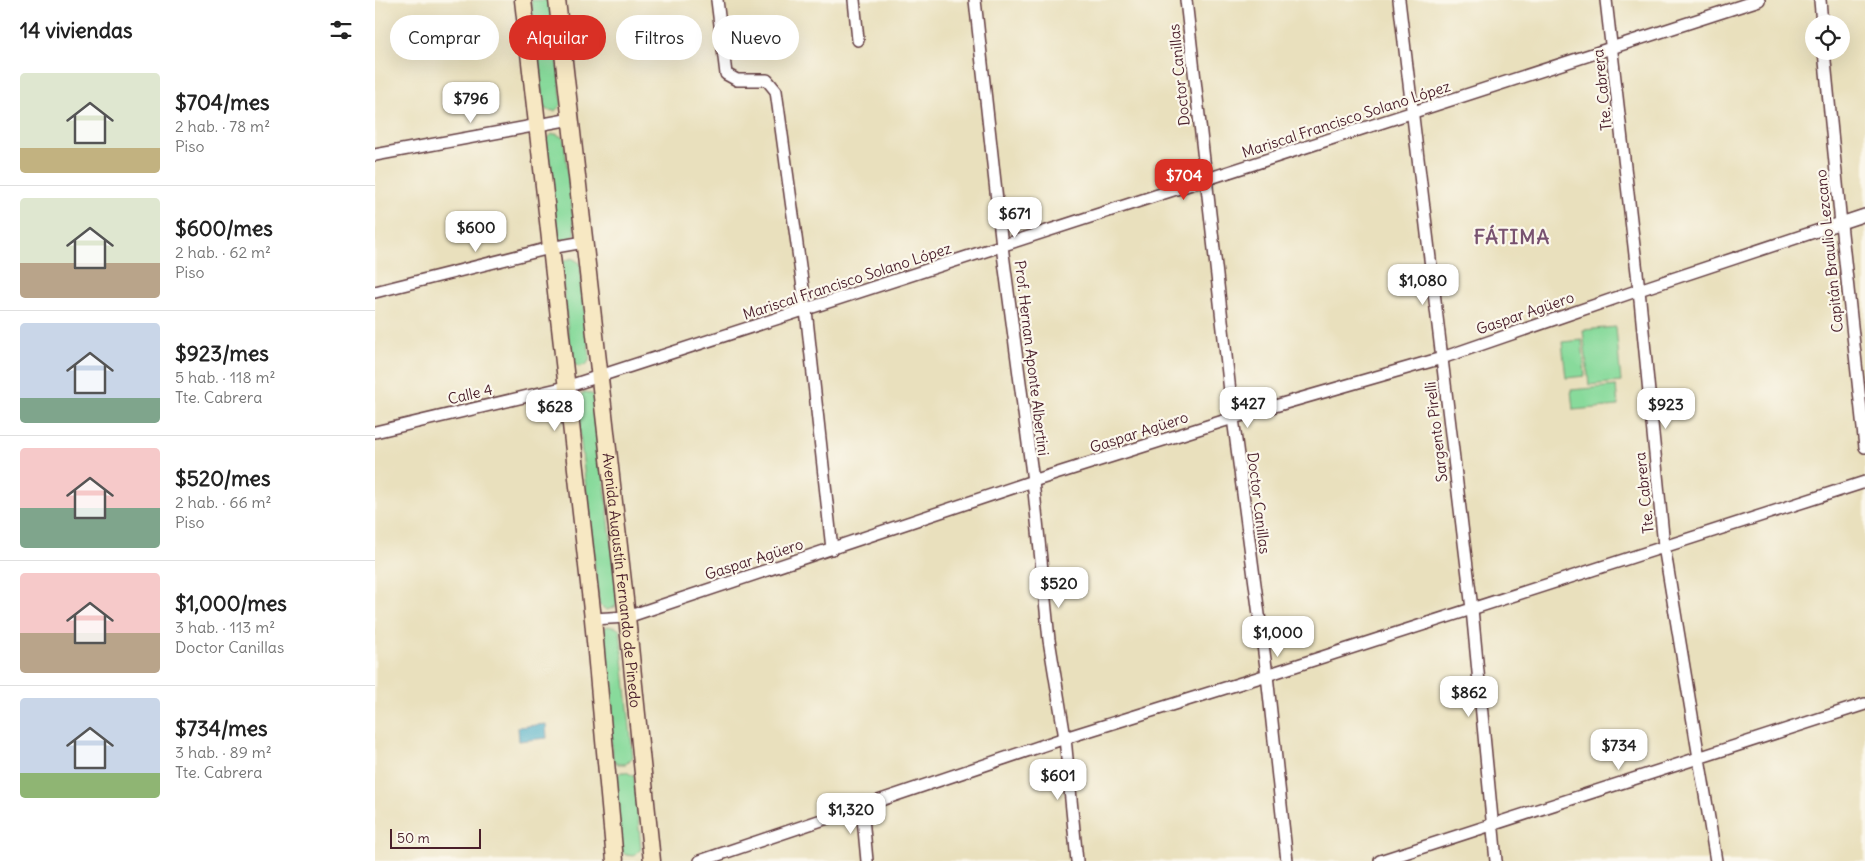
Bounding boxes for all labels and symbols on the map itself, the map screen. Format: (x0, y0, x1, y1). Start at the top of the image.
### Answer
street label: Doctor Canillas (1164, 23, 1194, 127)
street label: Tte. Cabrera (1588, 48, 1616, 132)
street label: Mariscal Francisco Solano López (1239, 76, 1453, 162)
pin: $796 (441, 82, 501, 124)
pin: $704 (1154, 158, 1214, 201)
street label: Capitán Braulio Lezcano (1811, 169, 1847, 333)
pin: $671 (985, 196, 1045, 239)
pin: $600 (446, 210, 506, 253)
district label: FÁTIMA (1474, 224, 1550, 249)
street label: Mariscal Francisco Solano López (740, 238, 954, 324)
street label: Prof. Hernan Aponte Albertini (1011, 259, 1053, 457)
pin: $1,080 (1382, 264, 1464, 306)
street label: Gaspar Agüero (1474, 287, 1576, 339)
street label: Calle 4 (446, 380, 495, 408)
street label: Sargento Pirelli (1420, 381, 1452, 483)
pin: $427 (1218, 386, 1278, 429)
pin: $923 (1636, 388, 1696, 430)
pin: $628 (525, 390, 585, 432)
street label: Gaspar Agüero (1087, 407, 1191, 457)
street label: Doctor Canillas (1243, 451, 1275, 555)
street label: Tte. Cabrera (1630, 451, 1658, 535)
street label: Avenida Augustín Fernando de Pinedo (599, 452, 646, 709)
street label: Gaspar Agüero (702, 534, 806, 584)
pin: $520 (1029, 566, 1089, 609)
pin: $1,000 (1237, 616, 1319, 658)
pin: $862 (1439, 676, 1499, 718)
pin: $734 (1589, 728, 1649, 771)
pin: $601 (1028, 758, 1088, 801)
pin: $1,320 (810, 792, 892, 835)
scale bar (390, 826, 481, 849)

